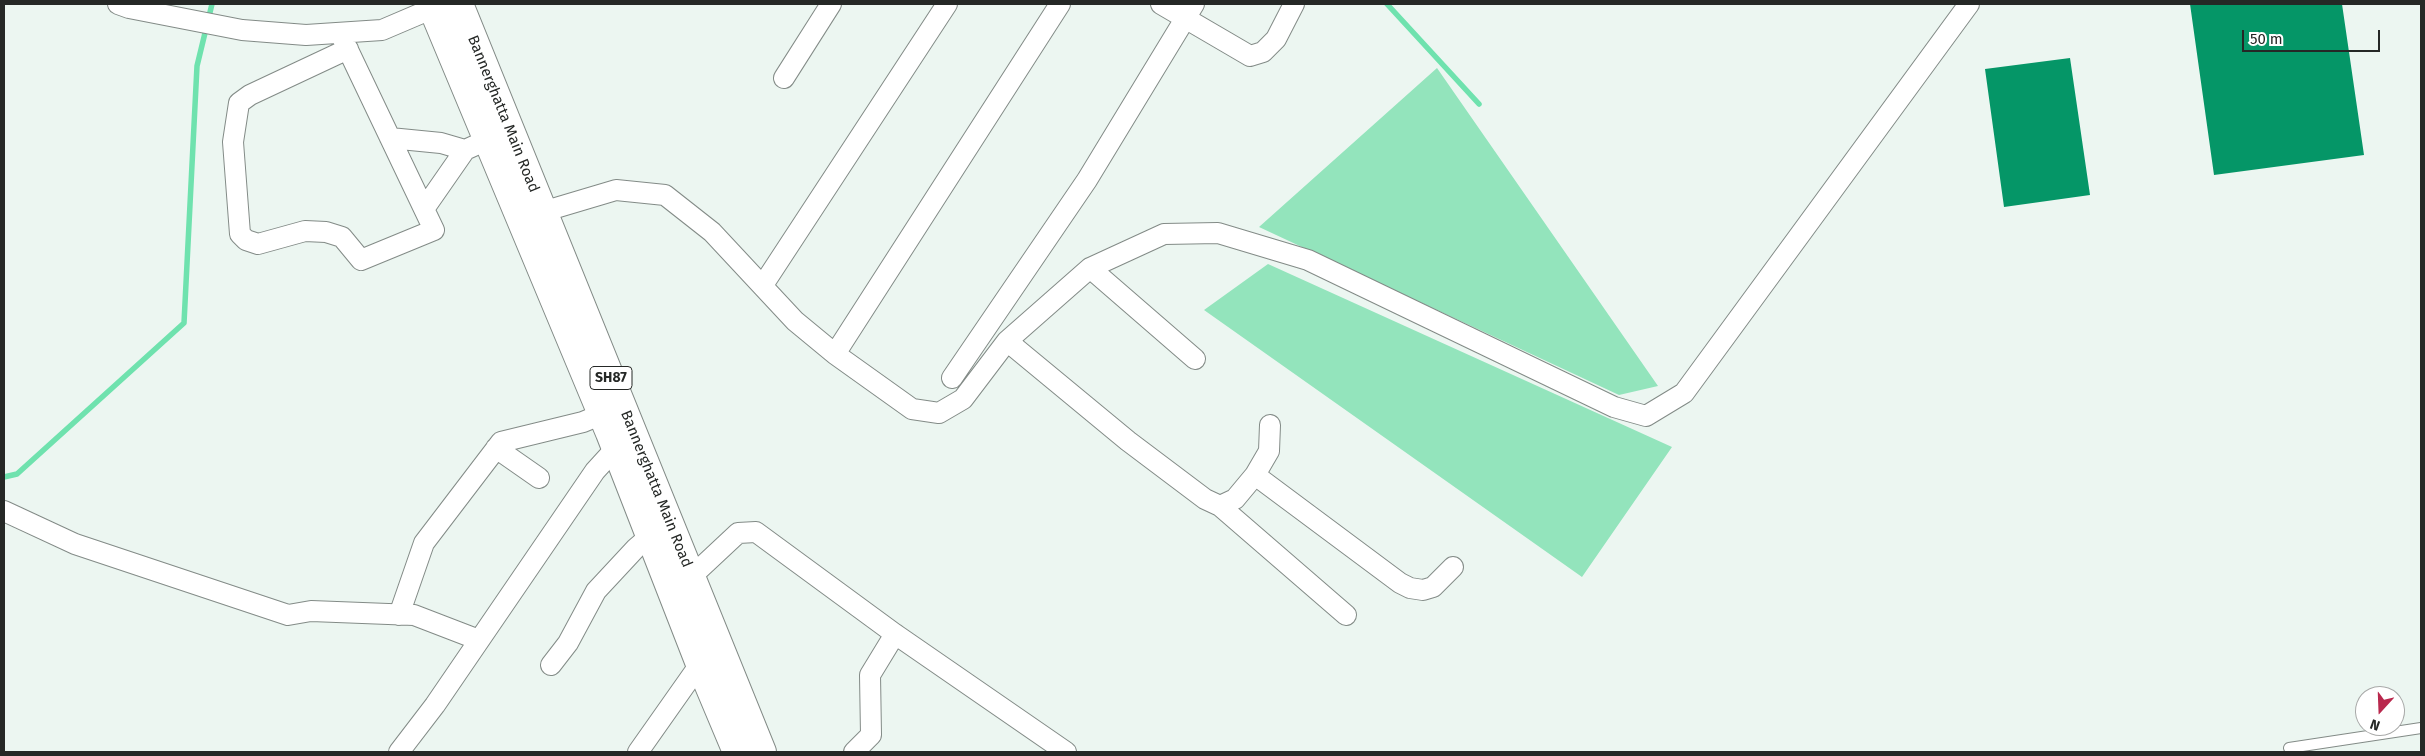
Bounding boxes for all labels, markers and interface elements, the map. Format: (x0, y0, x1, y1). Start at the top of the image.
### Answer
scale bar (2245, 20, 2382, 52)
text: 50 m (2250, 30, 2283, 48)
street label: Bannerghatta Main Road (463, 33, 543, 195)
road number: SH87 (590, 366, 632, 389)
street label: Bannerghatta Main Road (616, 408, 696, 570)
north arrow (2355, 686, 2405, 736)
text: N (2368, 715, 2382, 734)

